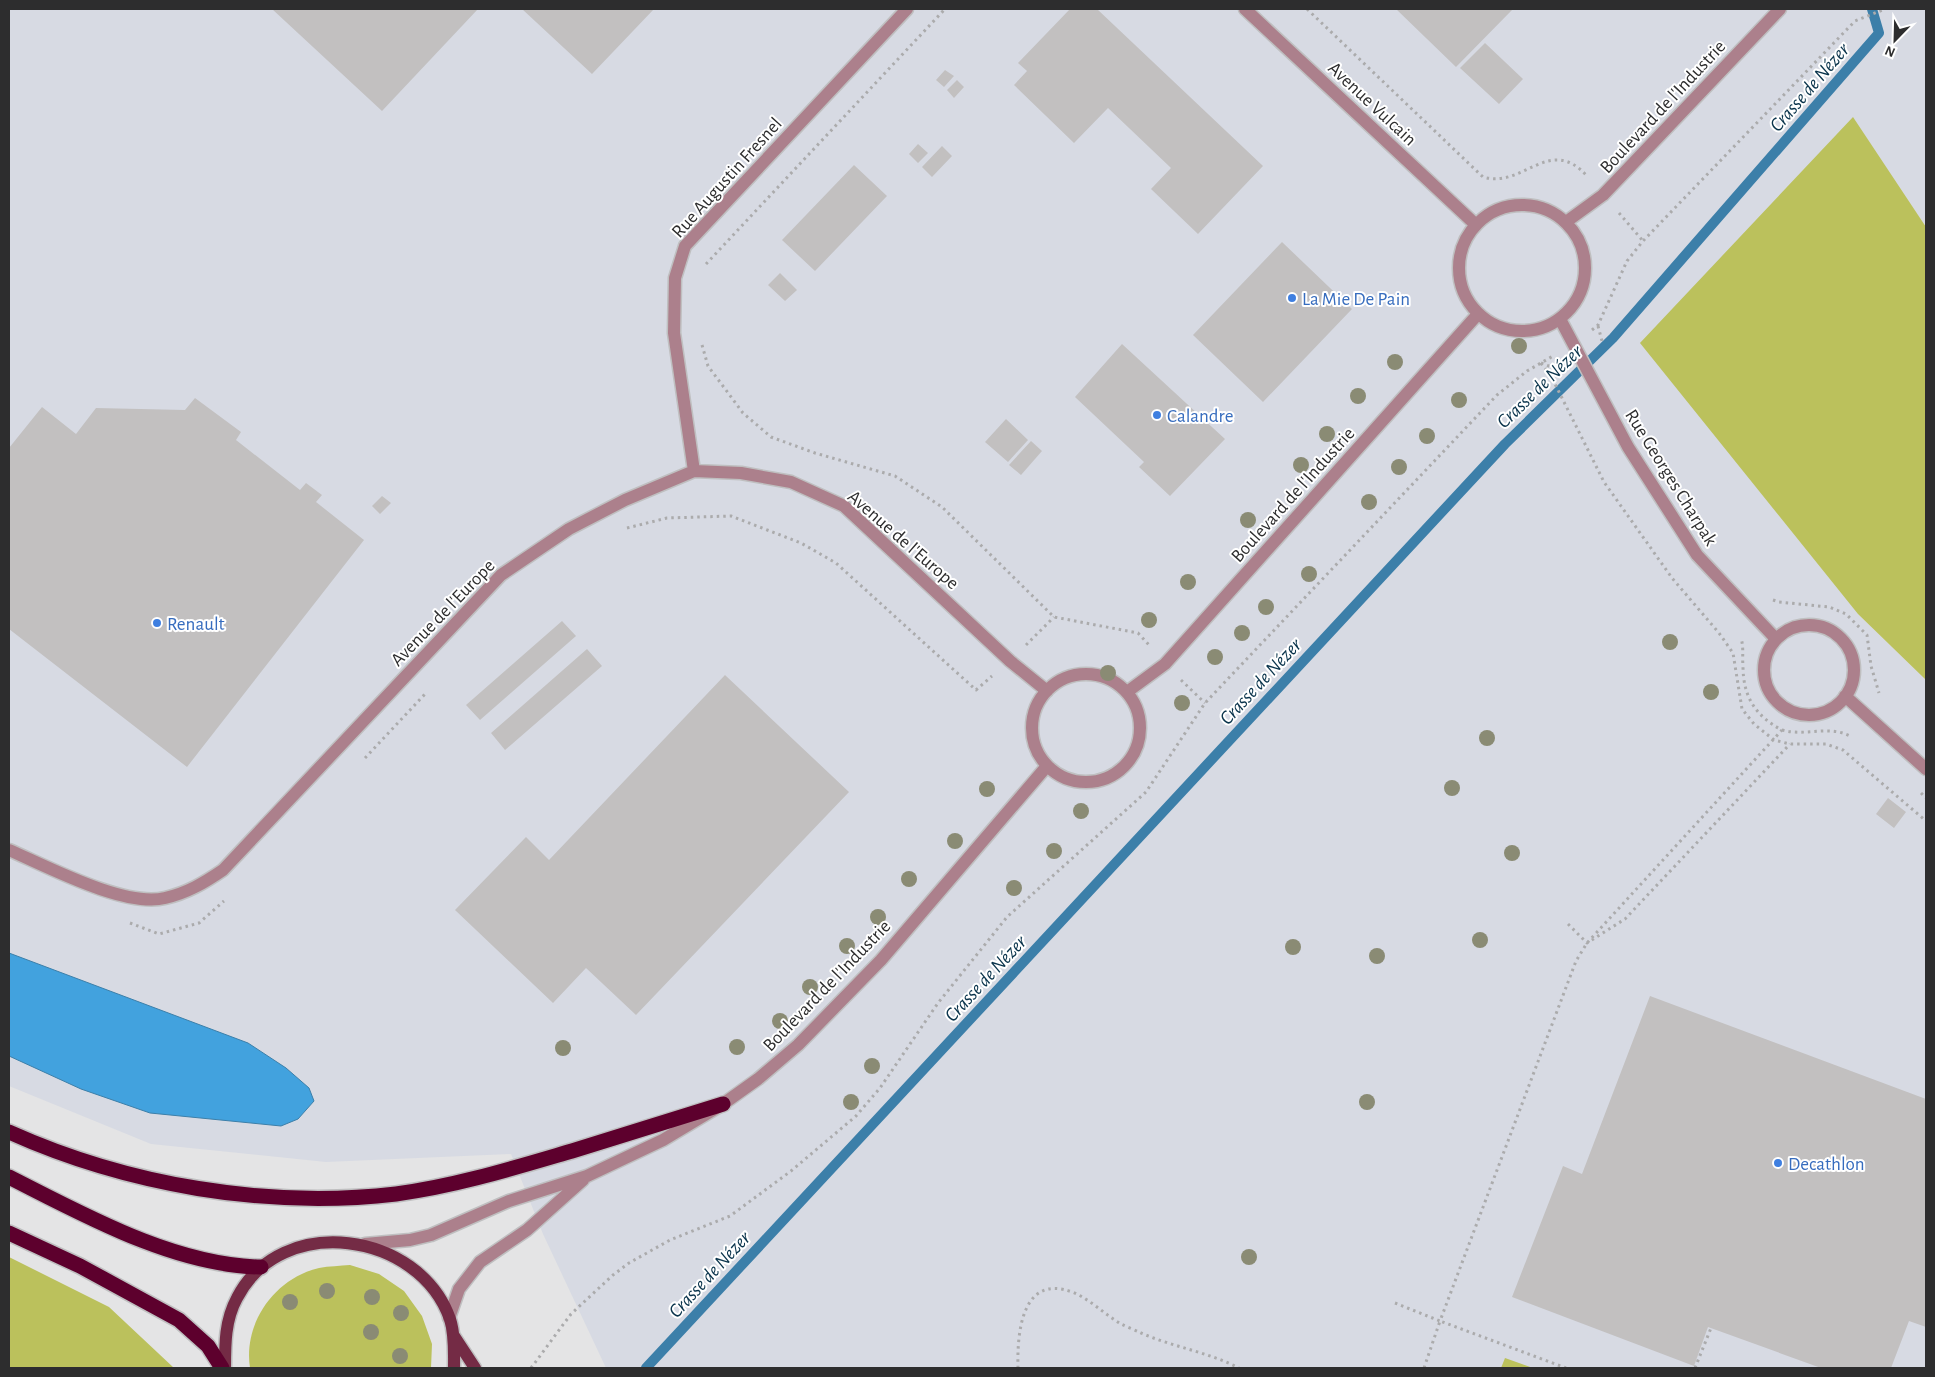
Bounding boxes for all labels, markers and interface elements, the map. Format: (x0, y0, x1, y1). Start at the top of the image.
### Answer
north arrow (1870, 15, 1920, 65)
street label: Boulevard de l'Industrie (1597, 37, 1729, 177)
water label: Crasse de Nézer (1766, 39, 1854, 136)
text: N (1883, 43, 1898, 59)
street label: Avenue Vulcain (1324, 59, 1420, 150)
street label: Rue Augustin Fresnel (668, 114, 786, 242)
place label: La Mie De Pain (1302, 290, 1410, 309)
marker: La Mie De Pain (1286, 292, 1298, 304)
water label: Crasse de Nézer (1493, 341, 1586, 432)
street label: Rue Georges Charpak (1621, 406, 1720, 549)
place label: Calandre (1167, 407, 1233, 426)
marker: Calandre (1151, 409, 1163, 421)
street label: Boulevard de l'Industrie (1228, 424, 1358, 566)
street label: Avenue de l'Europe (844, 487, 962, 593)
street label: Avenue de l'Europe (388, 556, 499, 670)
place label: Renault (167, 615, 225, 634)
marker: Renault (151, 617, 163, 629)
water label: Crasse de Nézer (1216, 634, 1306, 729)
street label: Boulevard de l'Industrie (760, 917, 894, 1055)
water label: Crasse de Nézer (941, 931, 1031, 1026)
place label: Decathlon (1788, 1155, 1865, 1174)
marker: Decathlon (1772, 1157, 1784, 1169)
water label: Crasse de Nézer (665, 1227, 755, 1322)

